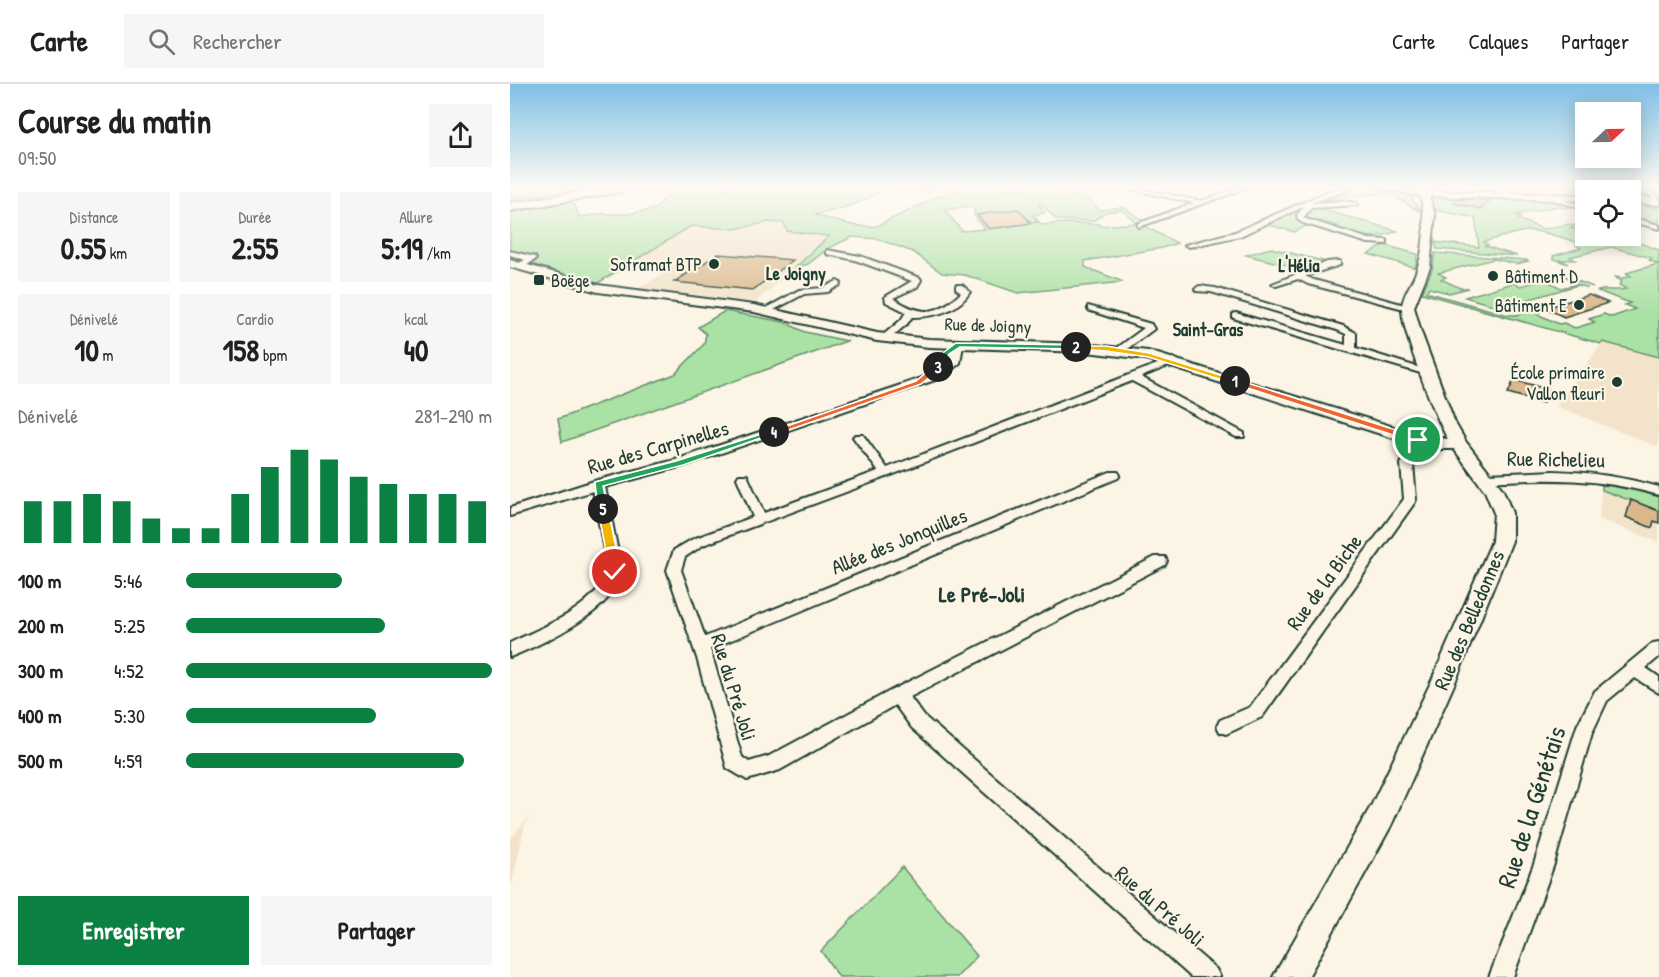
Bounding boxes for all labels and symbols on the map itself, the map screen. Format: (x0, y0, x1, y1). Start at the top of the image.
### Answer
north arrow (1575, 102, 1641, 168)
place label: Soframat BTP (610, 252, 702, 277)
district label: L'Hélia (1278, 253, 1320, 278)
marker: Soframat BTP (707, 257, 721, 271)
district label: Le Joigny (766, 261, 826, 287)
place label: Bâtiment D (1505, 264, 1578, 289)
place label: Boëge (551, 268, 590, 293)
marker: Bâtiment D (1486, 269, 1500, 283)
marker: Boëge (532, 273, 546, 287)
place label: Bâtiment E (1495, 293, 1567, 318)
marker: Bâtiment E (1572, 298, 1586, 312)
street label: Rue de Joigny (944, 311, 1032, 339)
district label: Saint-Gras (1173, 317, 1243, 342)
pin: 2 (1061, 332, 1091, 362)
pin: 3 (923, 352, 953, 382)
place label: École primaire Vallon fleuri (1511, 360, 1605, 406)
pin: 1 (1220, 366, 1250, 396)
marker: École primaire Vallon fleuri (1610, 375, 1624, 389)
street label: Rue des Carpinelles (584, 413, 732, 481)
pin (1392, 414, 1443, 465)
pin: 4 (759, 417, 789, 447)
street label: Rue Richelieu (1507, 444, 1606, 474)
pin: 5 (588, 494, 618, 524)
street label: Allée des Jonquilles (827, 501, 971, 581)
street label: Rue de la Biche (1279, 528, 1369, 636)
pin (589, 546, 640, 597)
street label: Rue des Belledonnes (1427, 546, 1511, 694)
district label: Le Pré-Joli (939, 579, 1025, 609)
street label: Rue du Pré Joli (704, 630, 764, 744)
street label: Rue de la Génétais (1488, 722, 1574, 892)
street label: Rue du Pré Joli (1109, 859, 1211, 953)

